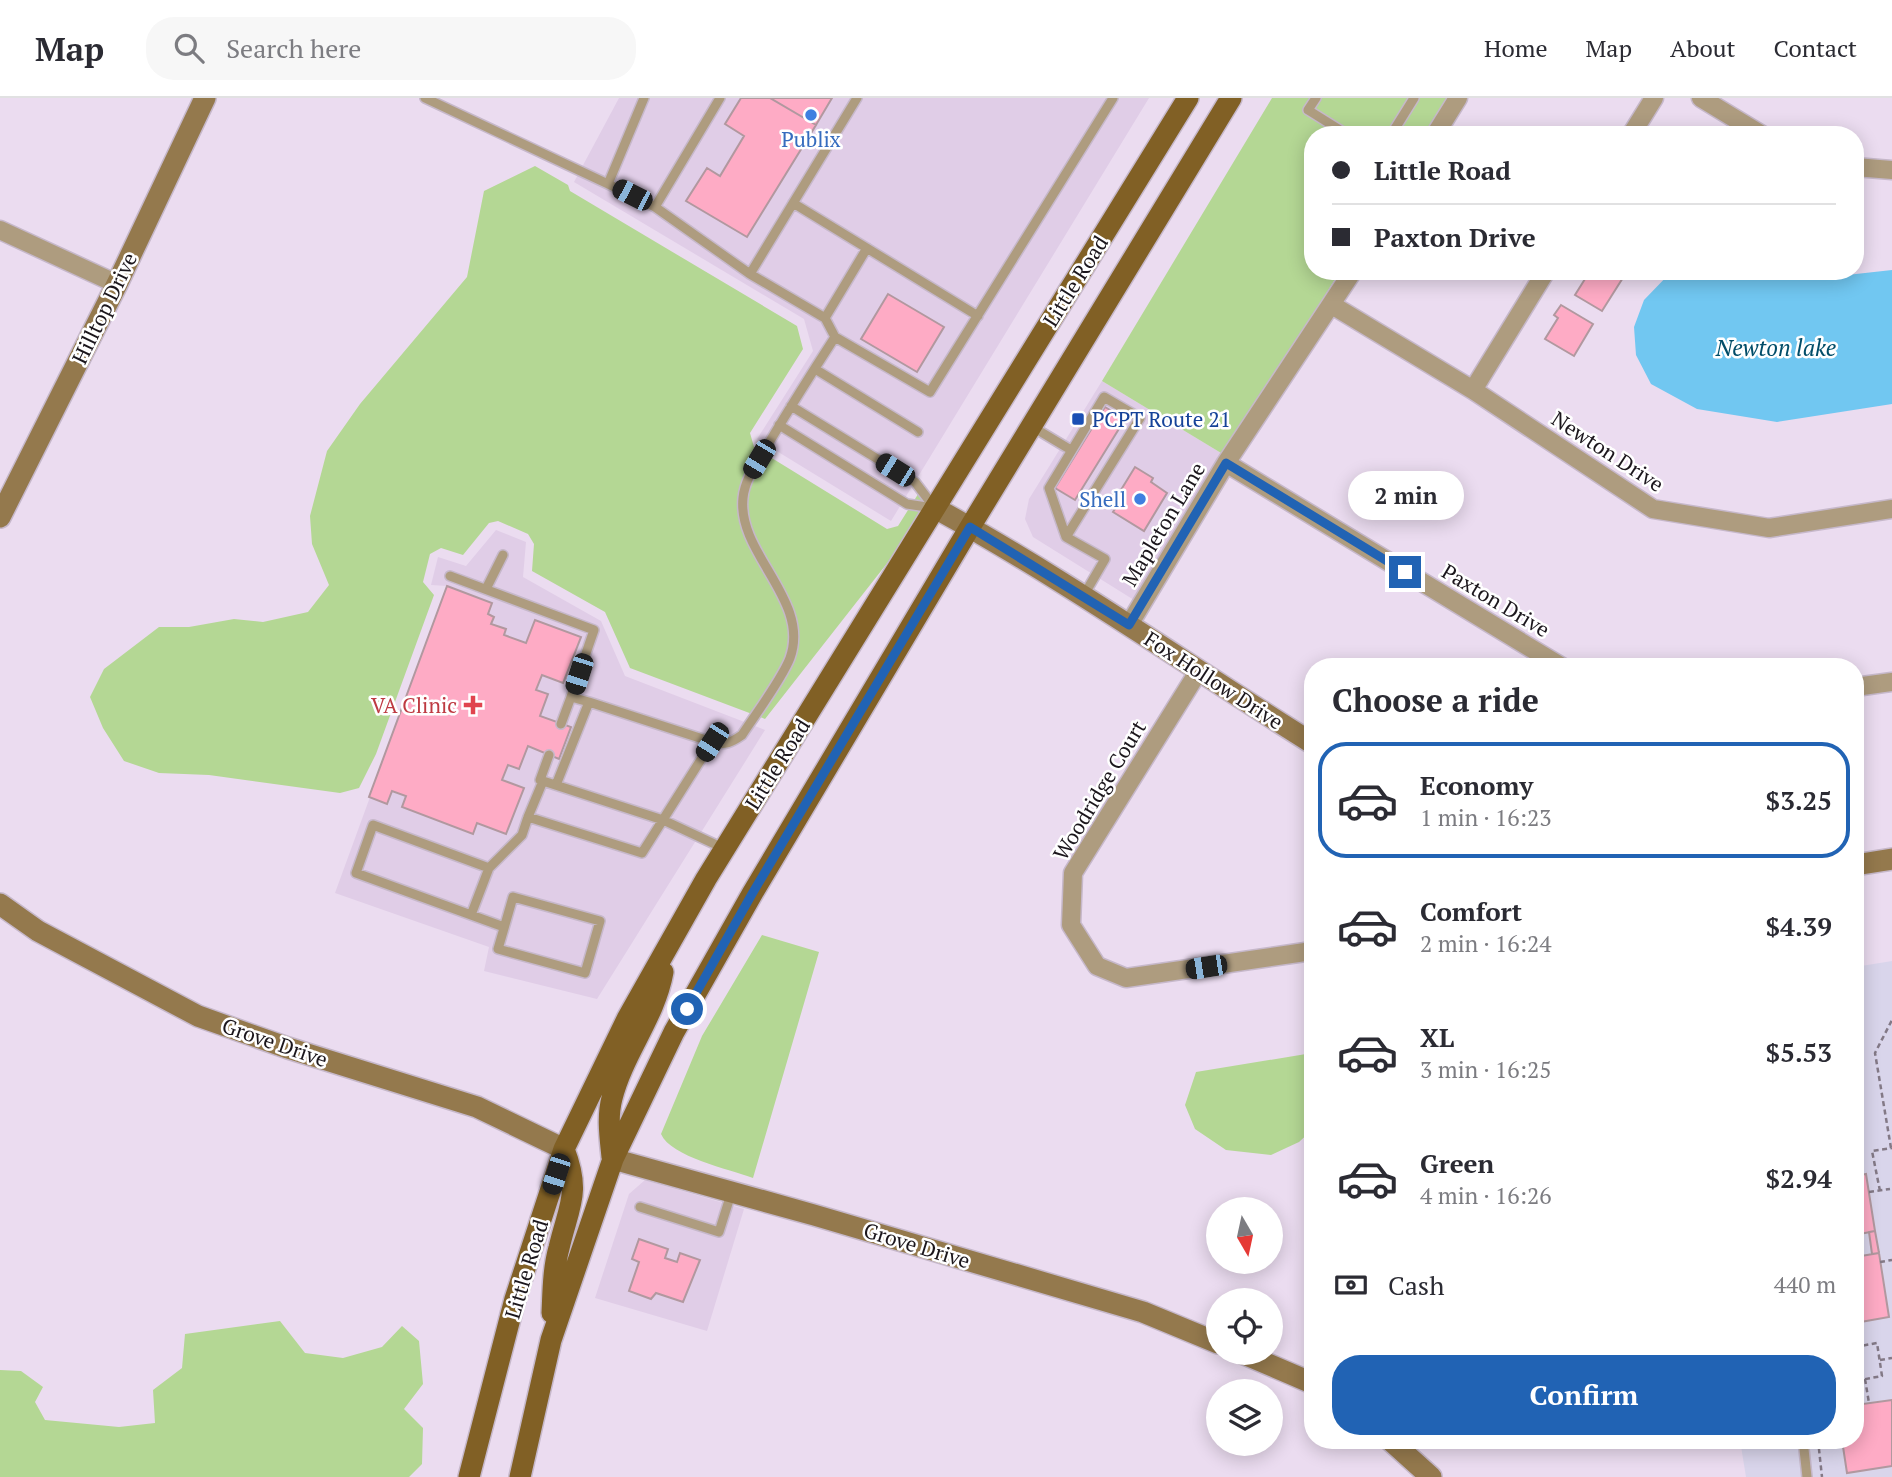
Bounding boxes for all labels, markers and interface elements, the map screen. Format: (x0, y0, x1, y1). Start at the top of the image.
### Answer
search box (146, 17, 636, 80)
text: Map (35, 27, 104, 70)
icon: search (170, 29, 208, 67)
text: Search here (226, 31, 361, 65)
text: Home (1484, 32, 1548, 64)
text: Map (1586, 32, 1632, 64)
text: About (1670, 32, 1736, 64)
text: Contact (1774, 32, 1857, 64)
marker: Publix (803, 107, 819, 123)
place label: Publix (781, 125, 841, 153)
text: Little Road (1374, 153, 1511, 187)
car (609, 176, 656, 214)
text: Paxton Drive (1374, 220, 1536, 254)
street label: Little Road (1036, 230, 1114, 332)
street label: Hilltop Drive (65, 248, 143, 368)
water label: Newton lake (1715, 332, 1836, 363)
street label: Newton Drive (1547, 404, 1669, 498)
place label: PCPT Route 21 (1092, 405, 1231, 433)
marker: PCPT Route 21 (1070, 411, 1086, 427)
car (740, 436, 779, 482)
car (872, 450, 919, 490)
street label: Mapleton Lane (1115, 457, 1211, 591)
callout: 2 min (1347, 470, 1463, 519)
text: 2 min (1375, 480, 1437, 511)
place label: Shell (1079, 485, 1126, 513)
marker: Shell (1132, 491, 1148, 507)
route end (1389, 556, 1421, 588)
street label: Paxton Drive (1437, 557, 1555, 643)
street label: Fox Hollow Drive (1139, 625, 1289, 735)
car (563, 651, 596, 697)
text: Choose a ride (1332, 679, 1539, 721)
place label: VA Clinic (371, 691, 457, 719)
marker: VA Clinic (463, 695, 483, 715)
street label: Little Road (738, 713, 816, 815)
street label: Woodridge Court (1046, 715, 1152, 865)
car (692, 719, 733, 765)
text: Economy (1420, 768, 1533, 802)
icon: car (1336, 769, 1399, 832)
text: $3.25 (1766, 783, 1832, 817)
text: 1 min · 16:23 (1420, 802, 1552, 833)
text: Comfort (1420, 894, 1522, 928)
icon: car (1336, 895, 1399, 958)
text: $4.39 (1766, 909, 1832, 943)
text: 2 min · 16:24 (1420, 928, 1552, 959)
car (1184, 953, 1229, 981)
route start (671, 993, 703, 1025)
street label: Grove Drive (219, 1011, 331, 1073)
text: XL (1420, 1020, 1454, 1054)
icon: car (1336, 1021, 1399, 1084)
text: $5.53 (1766, 1035, 1832, 1069)
text: 3 min · 16:25 (1420, 1054, 1552, 1085)
text: Green (1420, 1146, 1494, 1180)
icon: car (1336, 1147, 1399, 1210)
car (540, 1151, 573, 1197)
text: $2.94 (1766, 1161, 1832, 1195)
text: 4 min · 16:26 (1420, 1180, 1552, 1211)
north arrow (1206, 1197, 1283, 1274)
map controls (1206, 1197, 1283, 1456)
street label: Little Road (498, 1216, 554, 1322)
street label: Grove Drive (860, 1216, 974, 1274)
icon: cash (1332, 1266, 1370, 1304)
text: Cash (1388, 1268, 1444, 1302)
text: 440 m (1774, 1269, 1836, 1300)
button: locate (1206, 1288, 1283, 1365)
button: Confirm (1332, 1355, 1836, 1435)
button: layers (1206, 1379, 1283, 1456)

